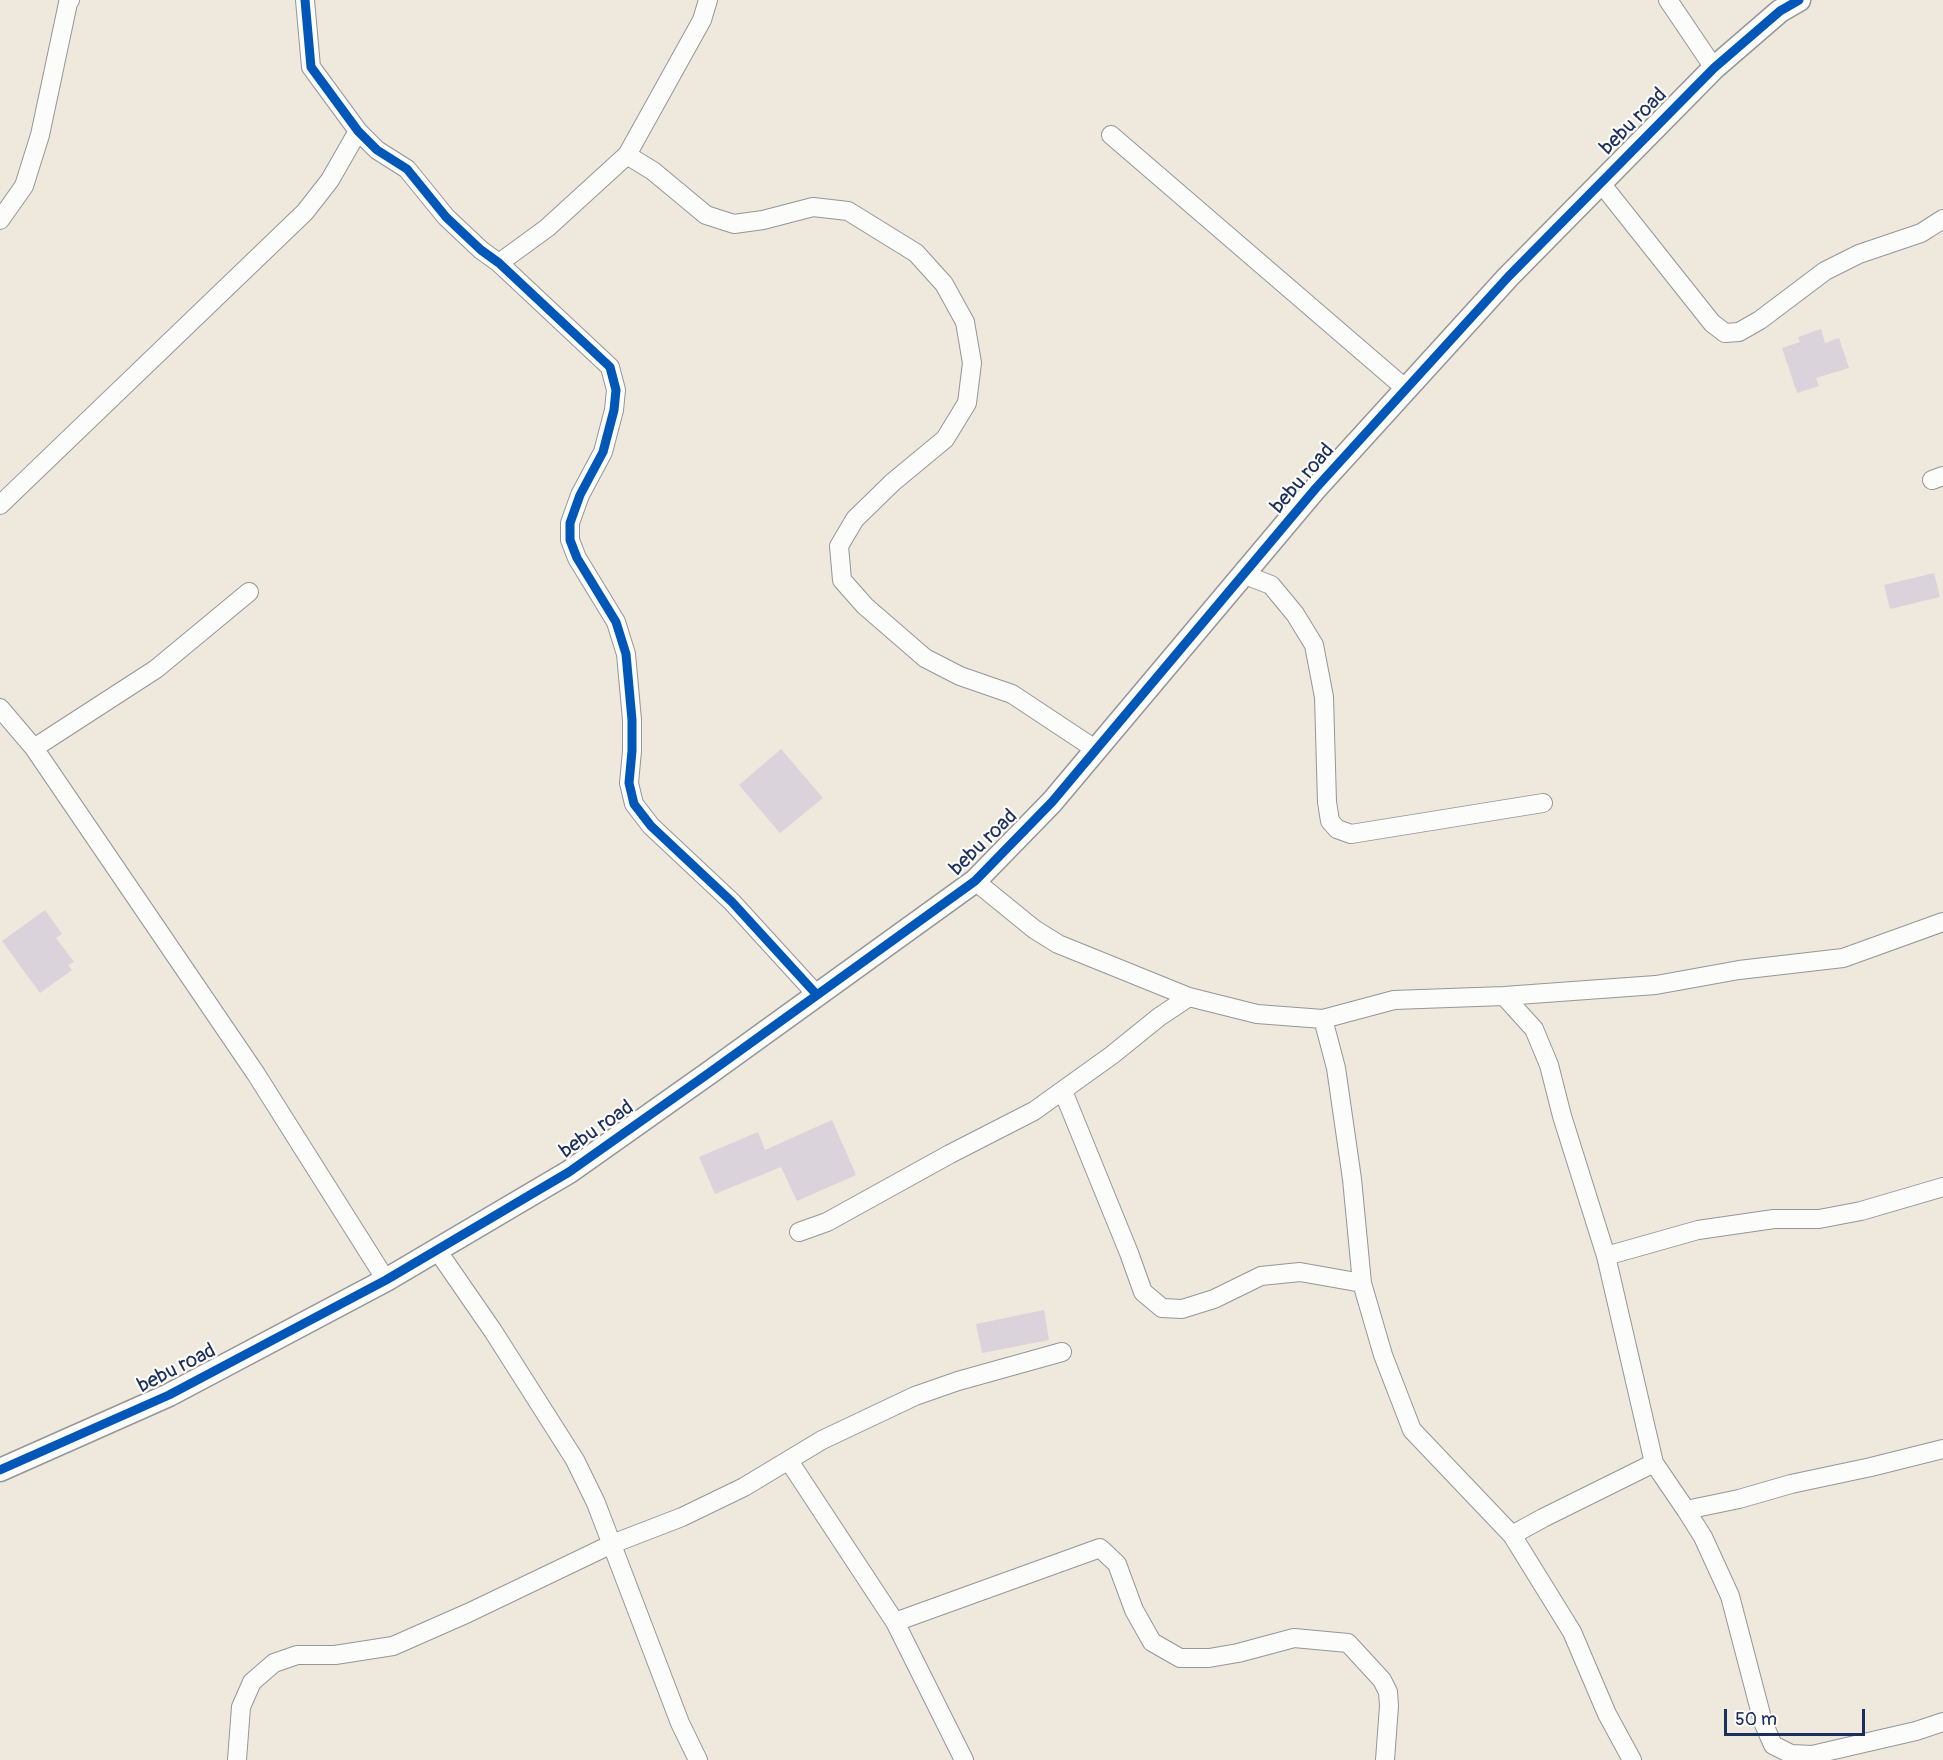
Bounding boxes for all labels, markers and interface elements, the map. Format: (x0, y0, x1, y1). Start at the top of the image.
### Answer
street label: bebu road (1595, 83, 1673, 161)
street label: bebu road (1266, 439, 1340, 519)
street label: bebu road (945, 805, 1023, 881)
street label: bebu road (555, 1095, 639, 1165)
street label: bebu road (134, 1339, 220, 1399)
scale bar (1727, 1697, 1868, 1735)
text: 50 m (1735, 1708, 1777, 1731)

